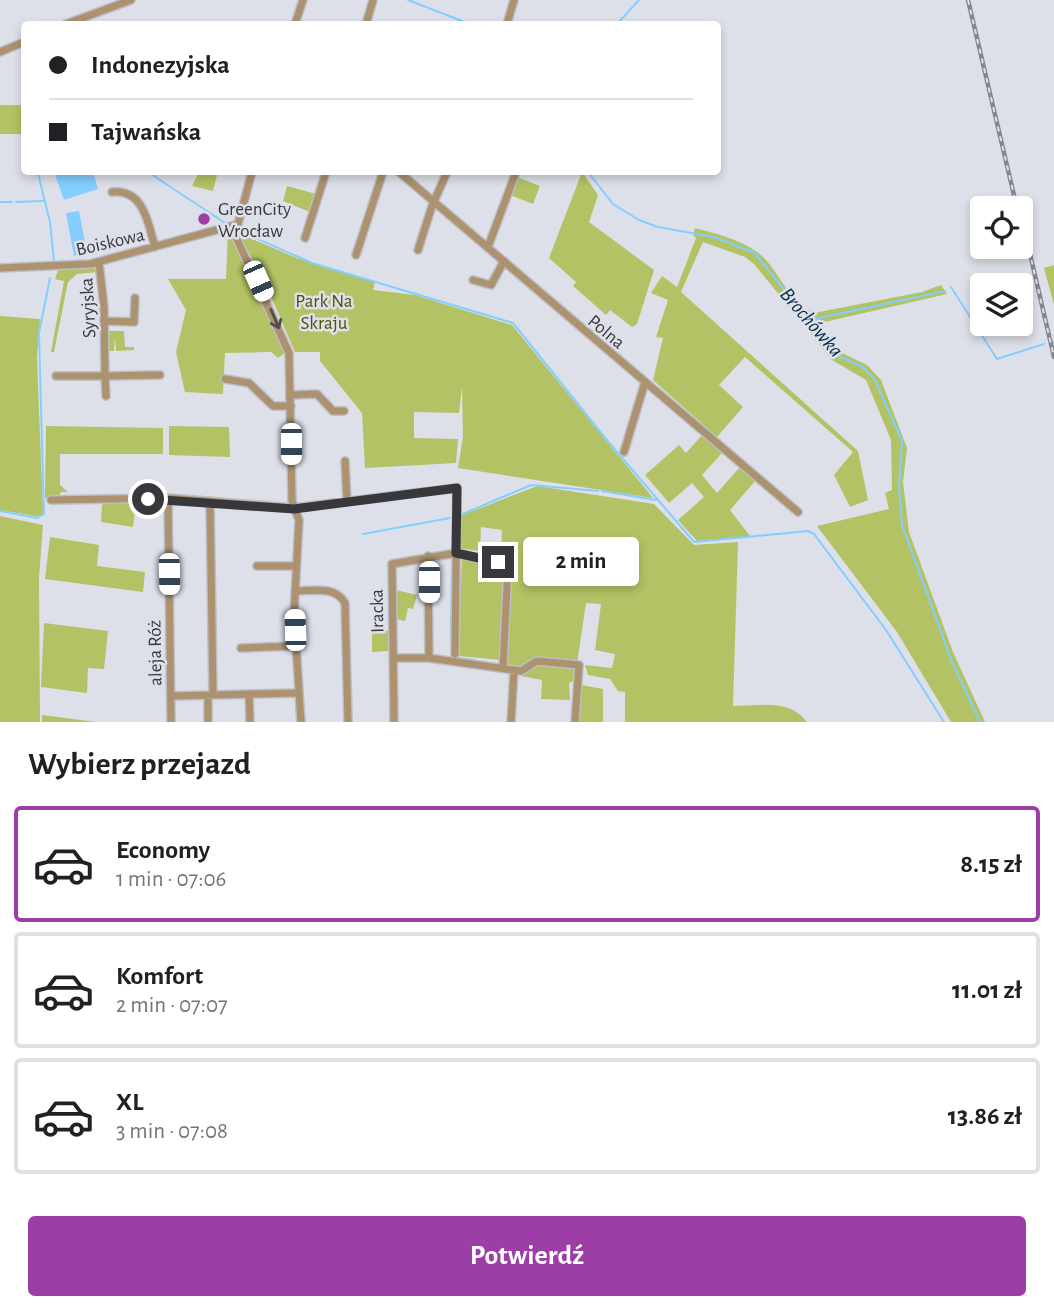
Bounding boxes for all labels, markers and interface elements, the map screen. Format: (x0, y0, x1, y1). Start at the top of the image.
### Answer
text: Indonezyjska (91, 52, 230, 78)
text: Tajwańska (91, 119, 201, 145)
map controls (970, 196, 1033, 336)
button: locate (970, 196, 1033, 259)
place label: GreenCity Wrocław (218, 200, 291, 241)
marker: GreenCity Wrocław (196, 211, 212, 227)
street label: Boiskowa (74, 225, 147, 260)
car (240, 258, 277, 304)
button: layers (970, 273, 1033, 336)
street label: Syryjska (77, 277, 100, 339)
water label: Brochówka (776, 284, 847, 361)
park label: Park Na Skraju (295, 292, 353, 333)
one-way arrow (269, 307, 282, 329)
street label: Polna (584, 311, 628, 353)
car (281, 423, 302, 465)
route start (132, 483, 164, 515)
callout: 2 min (522, 538, 638, 586)
route end (482, 546, 514, 578)
text: 2 min (555, 550, 607, 573)
car (159, 553, 180, 595)
car (419, 561, 440, 603)
street label: Iracka (368, 589, 387, 633)
car (284, 609, 307, 651)
street label: aleja Róż (145, 620, 166, 686)
text: Wybierz przejazd (28, 748, 251, 780)
icon: car (32, 833, 95, 896)
text: Economy (116, 837, 210, 863)
text: 8.15 zł (960, 851, 1022, 877)
text: 1 min · 07:06 (116, 868, 226, 891)
icon: car (32, 959, 95, 1022)
text: Komfort (116, 963, 203, 989)
text: 11.01 zł (952, 977, 1022, 1003)
text: 2 min · 07:07 (116, 994, 228, 1017)
icon: car (32, 1085, 95, 1148)
text: XL (116, 1089, 143, 1115)
text: 13.86 zł (948, 1103, 1022, 1129)
text: 3 min · 07:08 (116, 1120, 228, 1143)
button: Potwierdź (28, 1216, 1026, 1296)

